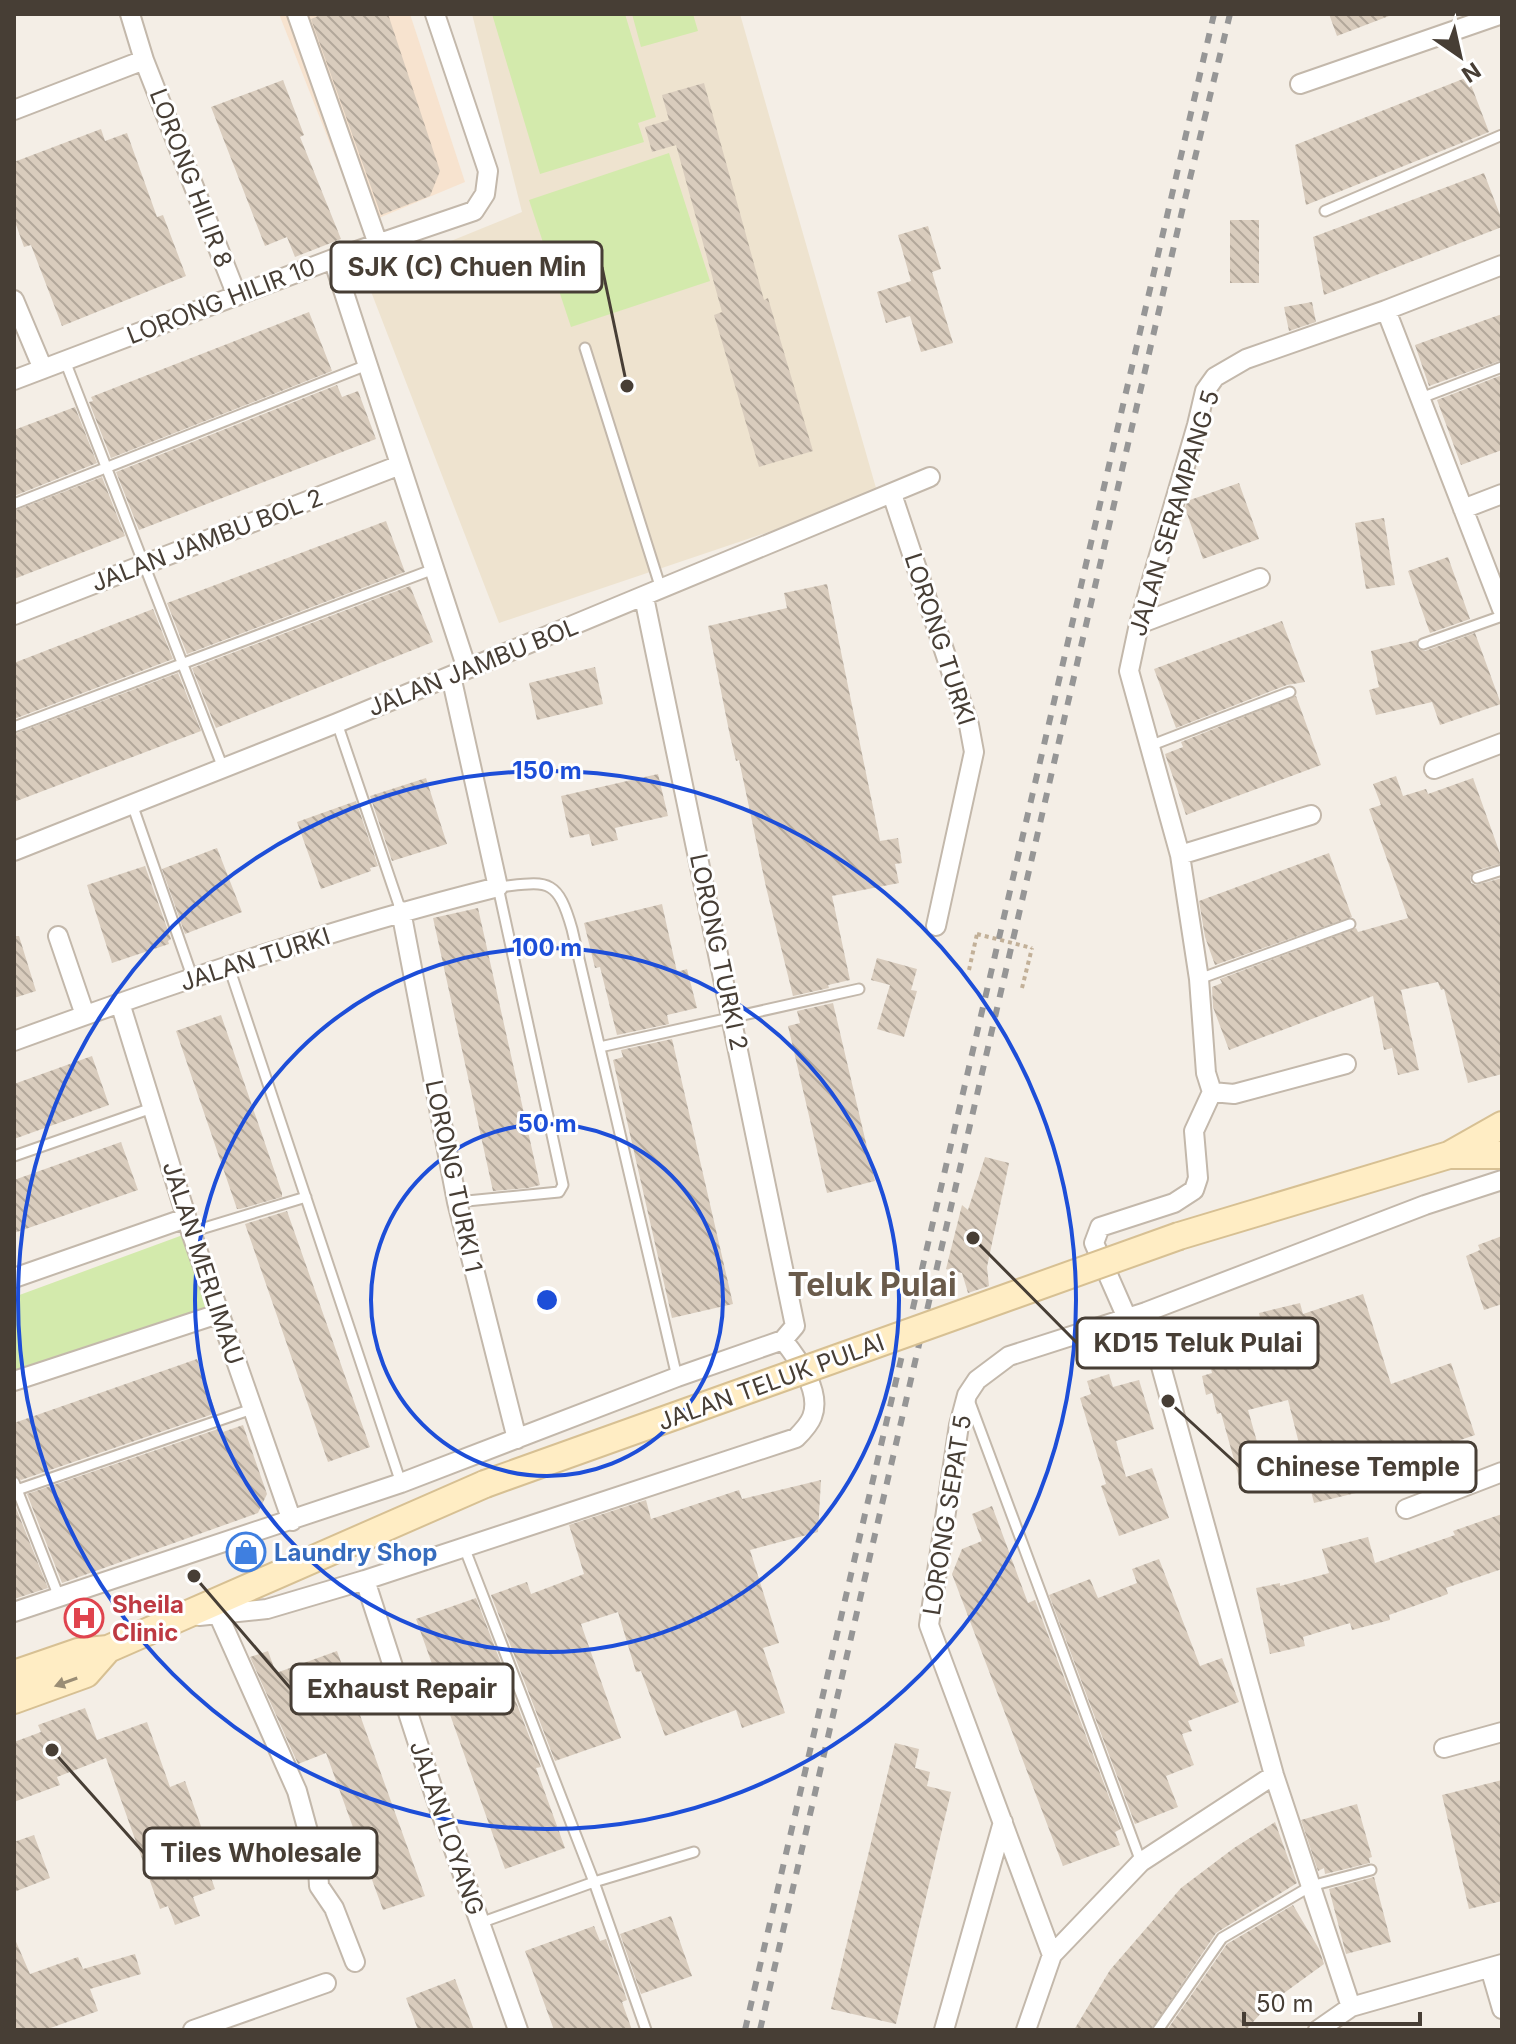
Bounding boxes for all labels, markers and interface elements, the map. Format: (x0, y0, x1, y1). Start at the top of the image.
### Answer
north arrow (1420, 16, 1500, 96)
text: N (1457, 57, 1485, 88)
street label: LORONG HILIR 8 (144, 85, 238, 271)
callout: SJK (C) Chuen Min (331, 242, 602, 292)
text: SJK (C) Chuen Min (348, 251, 586, 282)
street label: LORONG HILIR 10 (123, 252, 319, 350)
street label: JALAN SERAMPANG 5 (1123, 386, 1225, 640)
street label: JALAN JAMBU BOL 2 (87, 482, 327, 598)
street label: LORONG TURKI (899, 549, 981, 729)
street label: JALAN JAMBU BOL (364, 612, 582, 722)
text: 150 m (512, 756, 582, 785)
street label: LORONG TURKI 2 (684, 851, 754, 1053)
street label: JALAN TURKI (176, 921, 334, 997)
text: 100 m (512, 933, 582, 962)
street label: LORONG TURKI 1 (419, 1077, 489, 1275)
text: 50 m (517, 1109, 577, 1138)
street label: JALAN MERLIMAU (156, 1158, 250, 1368)
district label: Teluk Pulai (787, 1265, 957, 1304)
centre of rings (533, 1286, 561, 1314)
callout: KD15 Teluk Pulai (1077, 1318, 1318, 1368)
text: KD15 Teluk Pulai (1094, 1327, 1302, 1358)
street label: JALAN TELUK PULAI (654, 1328, 888, 1436)
street label: LORONG SEPAT 5 (917, 1413, 977, 1617)
callout: Chinese Temple (1240, 1442, 1476, 1492)
text: Chinese Temple (1256, 1451, 1460, 1482)
shop icon: Laundry Shop (225, 1531, 267, 1573)
place label: Laundry Shop (274, 1538, 437, 1567)
place label: Sheila Clinic (112, 1590, 184, 1647)
hospital icon: Sheila Clinic (63, 1597, 105, 1639)
callout: Exhaust Repair (291, 1664, 513, 1714)
text: Exhaust Repair (307, 1673, 498, 1704)
one-way arrow (53, 1676, 77, 1688)
street label: JALAN LOYANG (404, 1737, 490, 1919)
callout: Tiles Wholesale (144, 1828, 377, 1878)
text: Tiles Wholesale (160, 1837, 362, 1868)
scale bar (1244, 1976, 1420, 2026)
text: 50 m (1256, 1989, 1314, 2018)

